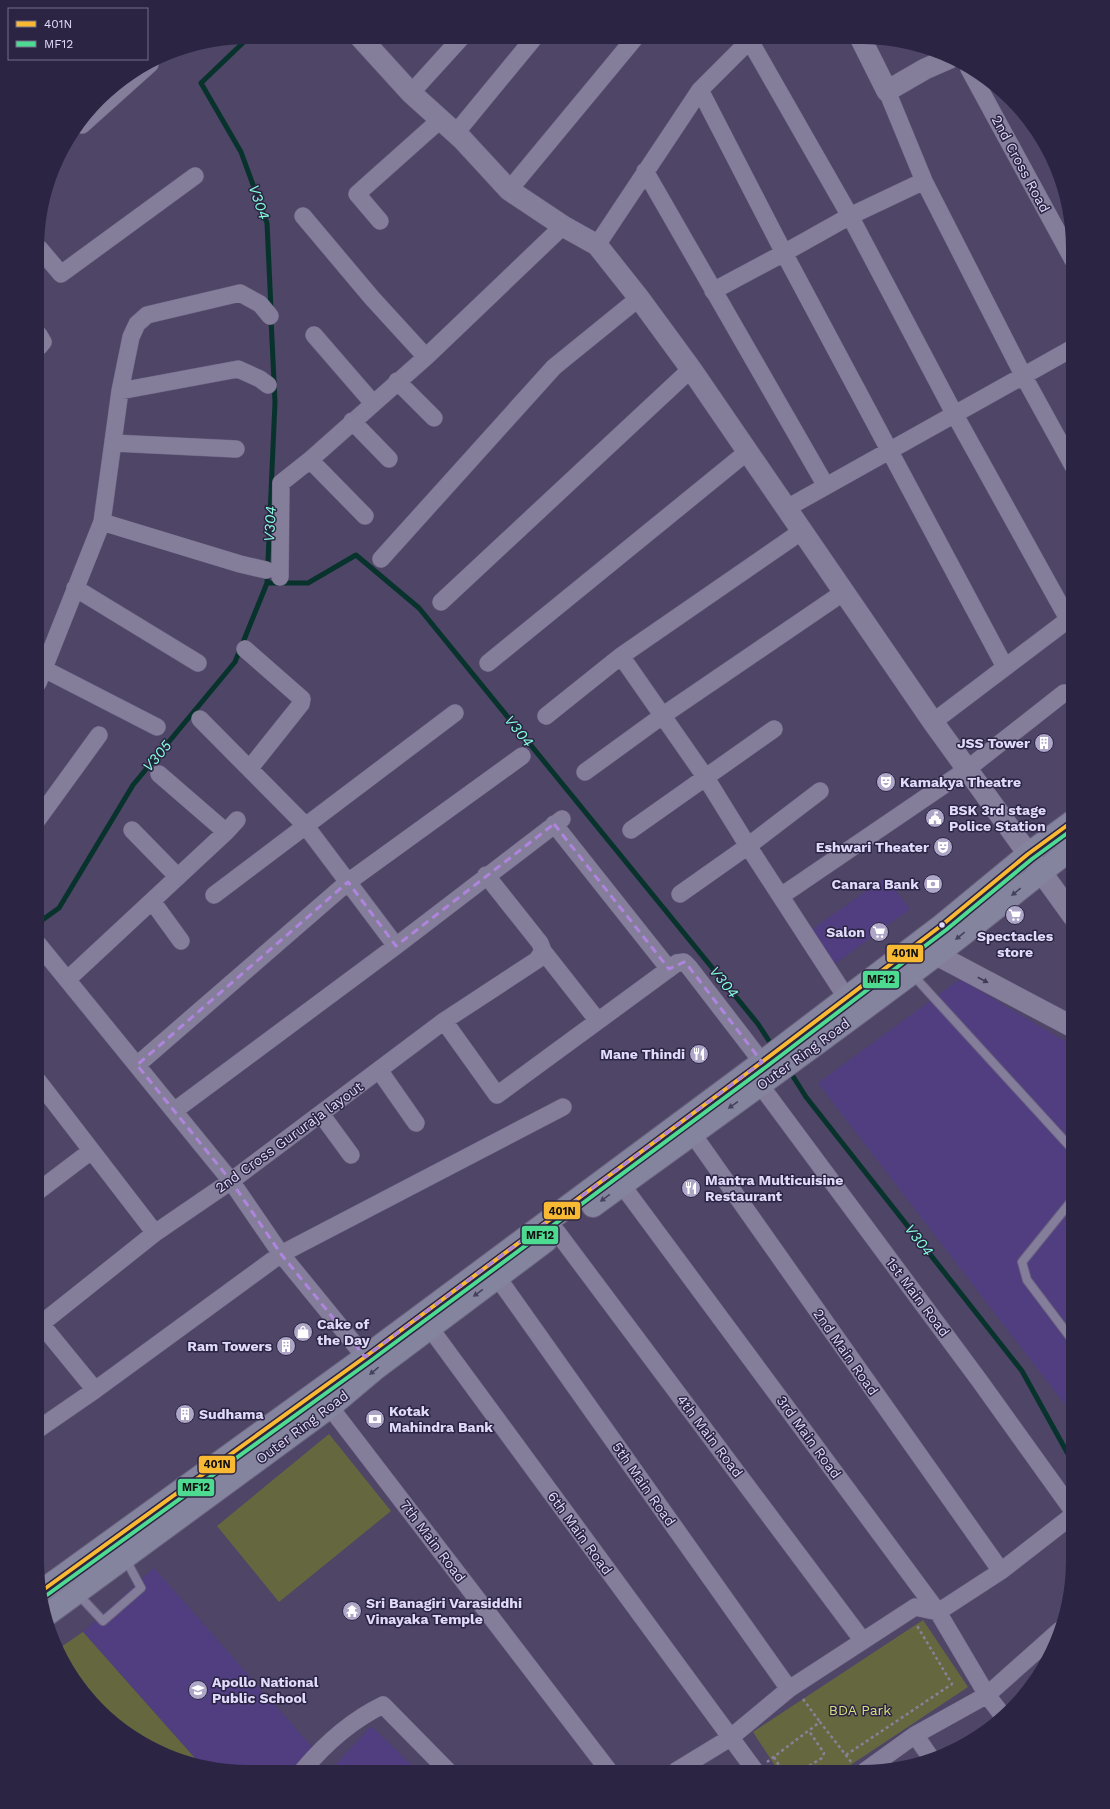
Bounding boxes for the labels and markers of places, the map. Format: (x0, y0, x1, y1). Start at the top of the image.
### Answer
building icon: JSS Tower (1033, 732, 1055, 754)
place label: JSS Tower (957, 735, 1030, 751)
theatre icon: Kamakya Theatre (875, 771, 897, 793)
place label: Kamakya Theatre (900, 774, 1021, 790)
place label: BSK 3rd stage Police Station (949, 802, 1046, 834)
public building icon: BSK 3rd stage Police Station (924, 807, 946, 829)
theatre icon: Eshwari Theater (932, 836, 954, 858)
place label: Eshwari Theater (816, 839, 929, 855)
bank icon: Canara Bank (922, 873, 944, 895)
place label: Canara Bank (832, 876, 919, 892)
supermarket icon: Spectacles store (1004, 904, 1026, 926)
unlabelled marker (937, 920, 947, 930)
supermarket icon: Salon (868, 921, 890, 943)
place label: Salon (826, 924, 865, 940)
place label: Spectacles store (977, 928, 1054, 960)
restaurant icon: Mane Thindi (688, 1043, 710, 1065)
place label: Mane Thindi (600, 1046, 685, 1062)
place label: Mantra Multicuisine Restaurant (705, 1172, 843, 1204)
restaurant icon: Mantra Multicuisine Restaurant (680, 1177, 702, 1199)
place label: Cake of the Day (317, 1316, 370, 1348)
shop icon: Cake of the Day (292, 1321, 314, 1343)
building icon: Ram Towers (275, 1335, 297, 1357)
place label: Ram Towers (187, 1338, 273, 1354)
building icon: Sudhama (174, 1403, 196, 1425)
place label: Kotak Mahindra Bank (389, 1403, 493, 1435)
place label: Sudhama (199, 1406, 264, 1422)
bank icon: Kotak Mahindra Bank (364, 1408, 386, 1430)
place label: Sri Banagiri Varasiddhi Vinayaka Temple (366, 1595, 522, 1627)
temple icon: Sri Banagiri Varasiddhi Vinayaka Temple (341, 1600, 363, 1622)
place label: Apollo National Public School (212, 1674, 319, 1706)
school or university icon: Apollo National Public School (187, 1679, 209, 1701)

